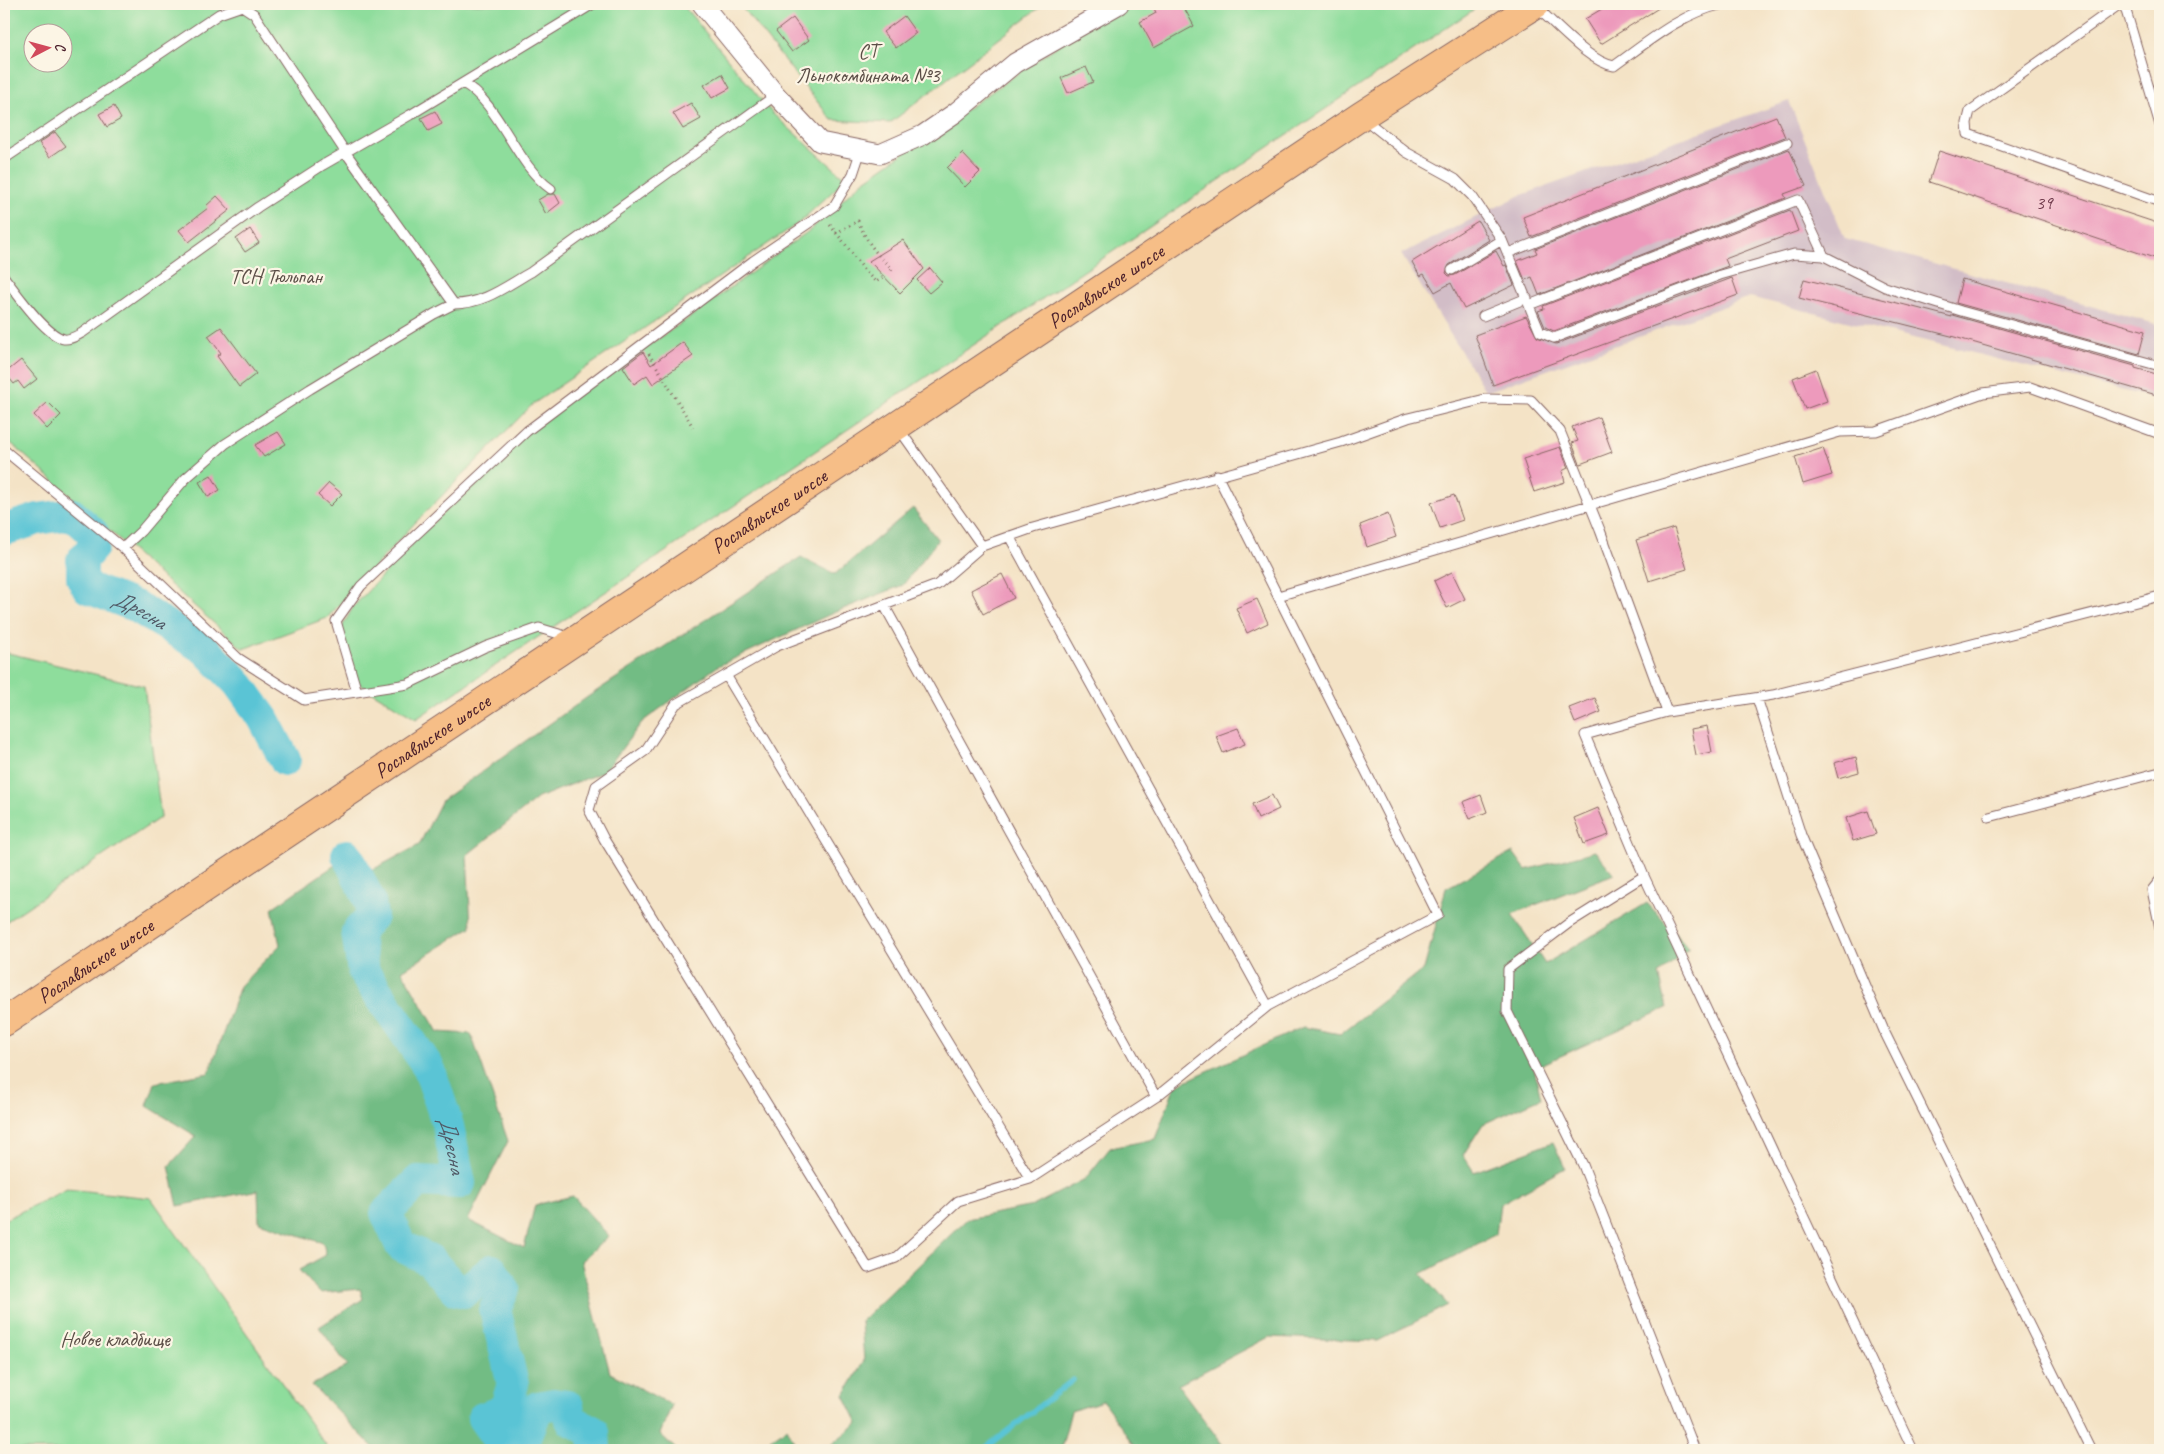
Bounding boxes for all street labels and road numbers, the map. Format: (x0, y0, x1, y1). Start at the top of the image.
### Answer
street label: Рославльское шоссе (1043, 238, 1170, 334)
street label: Рославльское шоссе (706, 462, 833, 559)
street label: Рославльское шоссе (369, 687, 496, 784)
street label: Рославльское шоссе (32, 912, 159, 1009)

